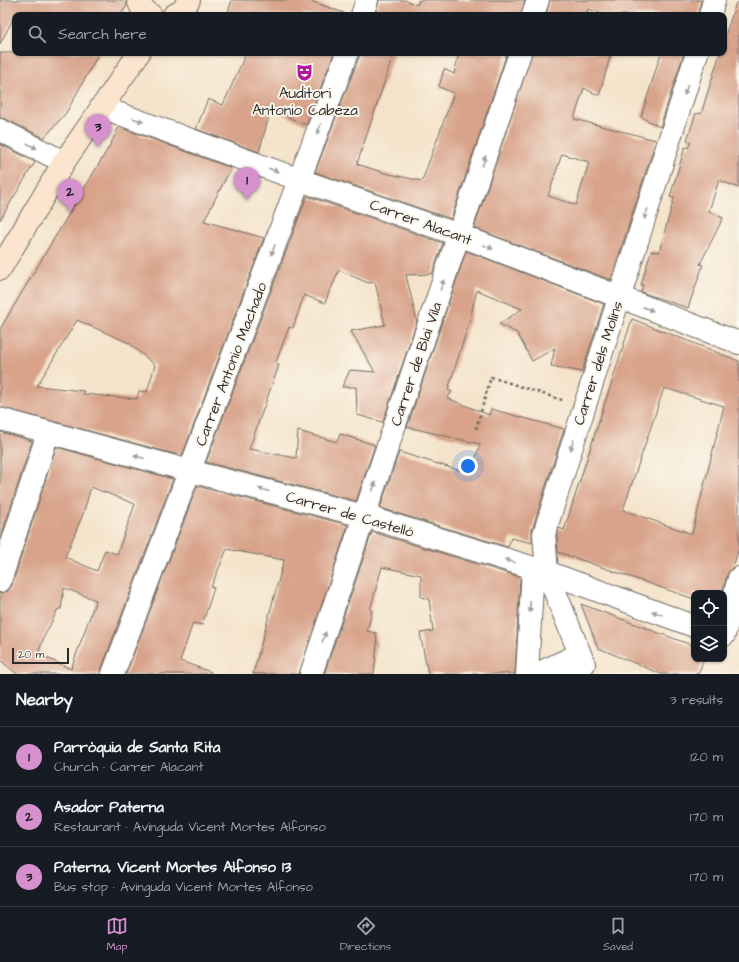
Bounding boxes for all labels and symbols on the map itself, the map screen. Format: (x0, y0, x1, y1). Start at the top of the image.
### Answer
theatre icon: Auditori Antonio Cabeza (295, 62, 315, 82)
place label: Auditori Antonio Cabeza (252, 83, 358, 121)
one-way arrow (682, 84, 688, 96)
pin: 3 (85, 114, 111, 147)
one-way arrow (133, 118, 145, 124)
one-way arrow (315, 123, 321, 135)
one-way arrow (26, 143, 38, 149)
one-way arrow (481, 155, 487, 167)
pin: 1 (234, 167, 260, 200)
one-way arrow (268, 167, 280, 173)
pin: 2 (57, 179, 83, 212)
street label: Carrer Alacant (367, 194, 475, 251)
one-way arrow (643, 208, 649, 220)
one-way arrow (482, 244, 494, 250)
one-way arrow (270, 245, 276, 257)
one-way arrow (440, 278, 446, 290)
street label: Carrer Antonio Machado (191, 279, 273, 449)
street label: Carrer dels Molins (568, 298, 629, 428)
street label: Carrer de Blai Vila (385, 299, 448, 429)
one-way arrow (643, 306, 655, 312)
one-way arrow (569, 439, 575, 451)
one-way arrow (132, 454, 144, 460)
your location (458, 456, 478, 476)
one-way arrow (371, 481, 377, 493)
street label: Carrer de Castelló (283, 486, 417, 543)
one-way arrow (258, 487, 270, 493)
one-way arrow (504, 558, 516, 564)
one-way arrow (527, 601, 534, 613)
one-way arrow (651, 610, 663, 616)
one-way arrow (321, 631, 327, 643)
scale bar (12, 646, 69, 665)

